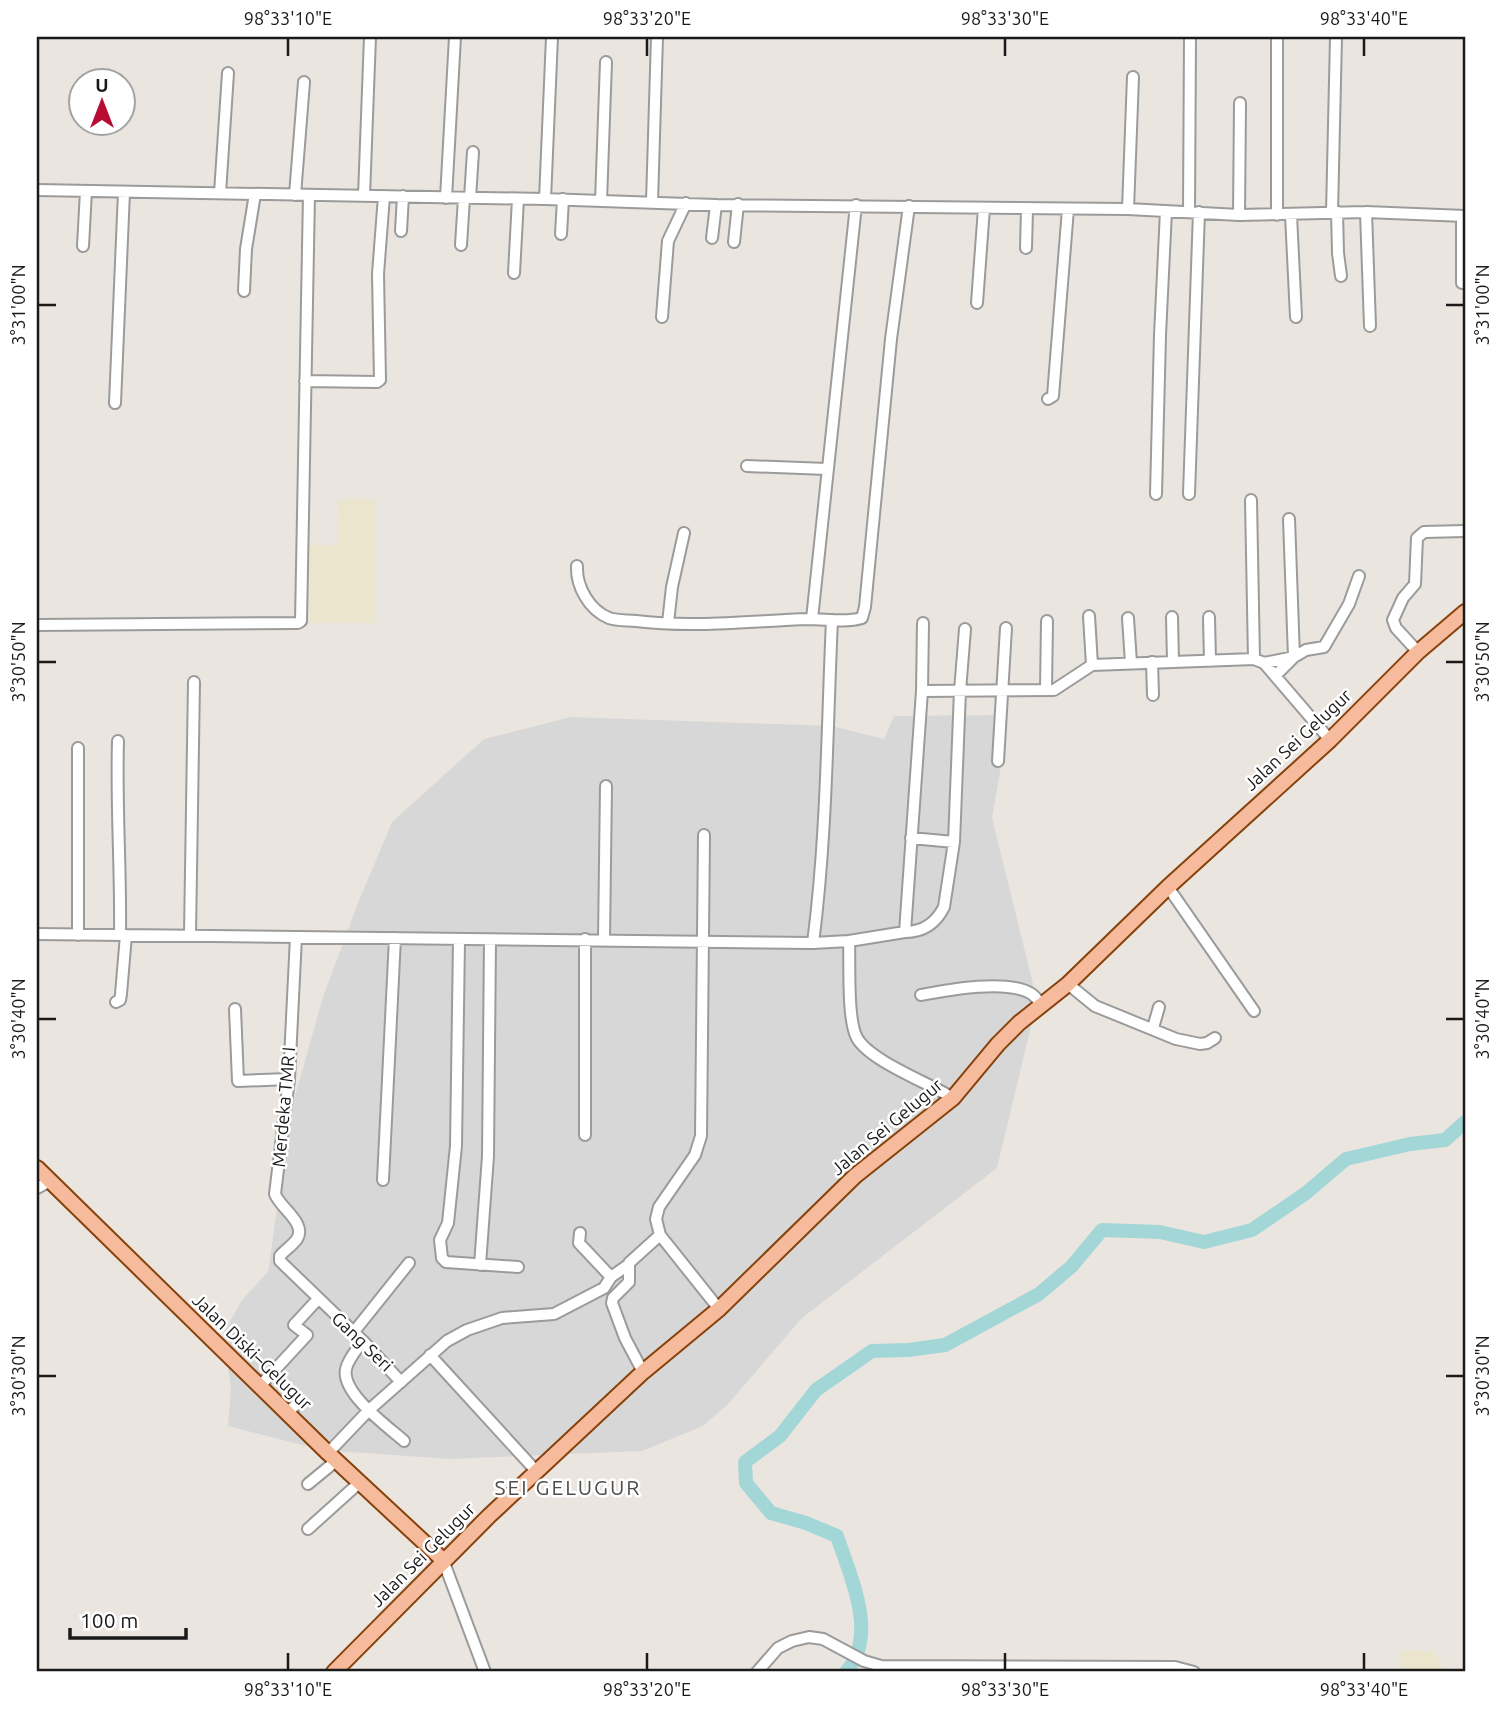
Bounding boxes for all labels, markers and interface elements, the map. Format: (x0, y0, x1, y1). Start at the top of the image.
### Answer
text: 98°33'10"E (244, 8, 332, 28)
text: 98°33'20"E (603, 8, 691, 28)
text: 98°33'30"E (961, 8, 1049, 28)
text: 98°33'40"E (1320, 8, 1408, 28)
north arrow (66, 66, 136, 136)
text: U (95, 74, 109, 96)
text: 3°31'00"N (8, 265, 28, 345)
text: 3°31'00"N (1472, 265, 1492, 345)
text: 3°30'50"N (8, 622, 28, 702)
text: 3°30'50"N (1472, 622, 1492, 702)
street label: Jalan Sei Gelugur (1240, 685, 1355, 794)
text: 3°30'40"N (8, 979, 28, 1059)
text: 3°30'40"N (1472, 979, 1492, 1059)
street label: Merdeka TMR I (268, 1046, 298, 1168)
street label: Jalan Sei Gelugur (827, 1074, 946, 1178)
street label: Jalan Diski–Gelugur (189, 1289, 317, 1414)
street label: Gang Seri (328, 1308, 397, 1375)
text: 3°30'30"N (8, 1336, 28, 1416)
text: 3°30'30"N (1472, 1336, 1492, 1416)
district label: SEI GELUGUR (495, 1475, 641, 1499)
street label: Jalan Sei Gelugur (366, 1498, 479, 1610)
scale bar (70, 1597, 186, 1641)
text: 100 m (80, 1608, 138, 1632)
text: 98°33'10"E (244, 1679, 332, 1699)
text: 98°33'20"E (603, 1679, 691, 1699)
text: 98°33'30"E (961, 1679, 1049, 1699)
text: 98°33'40"E (1320, 1679, 1408, 1699)

